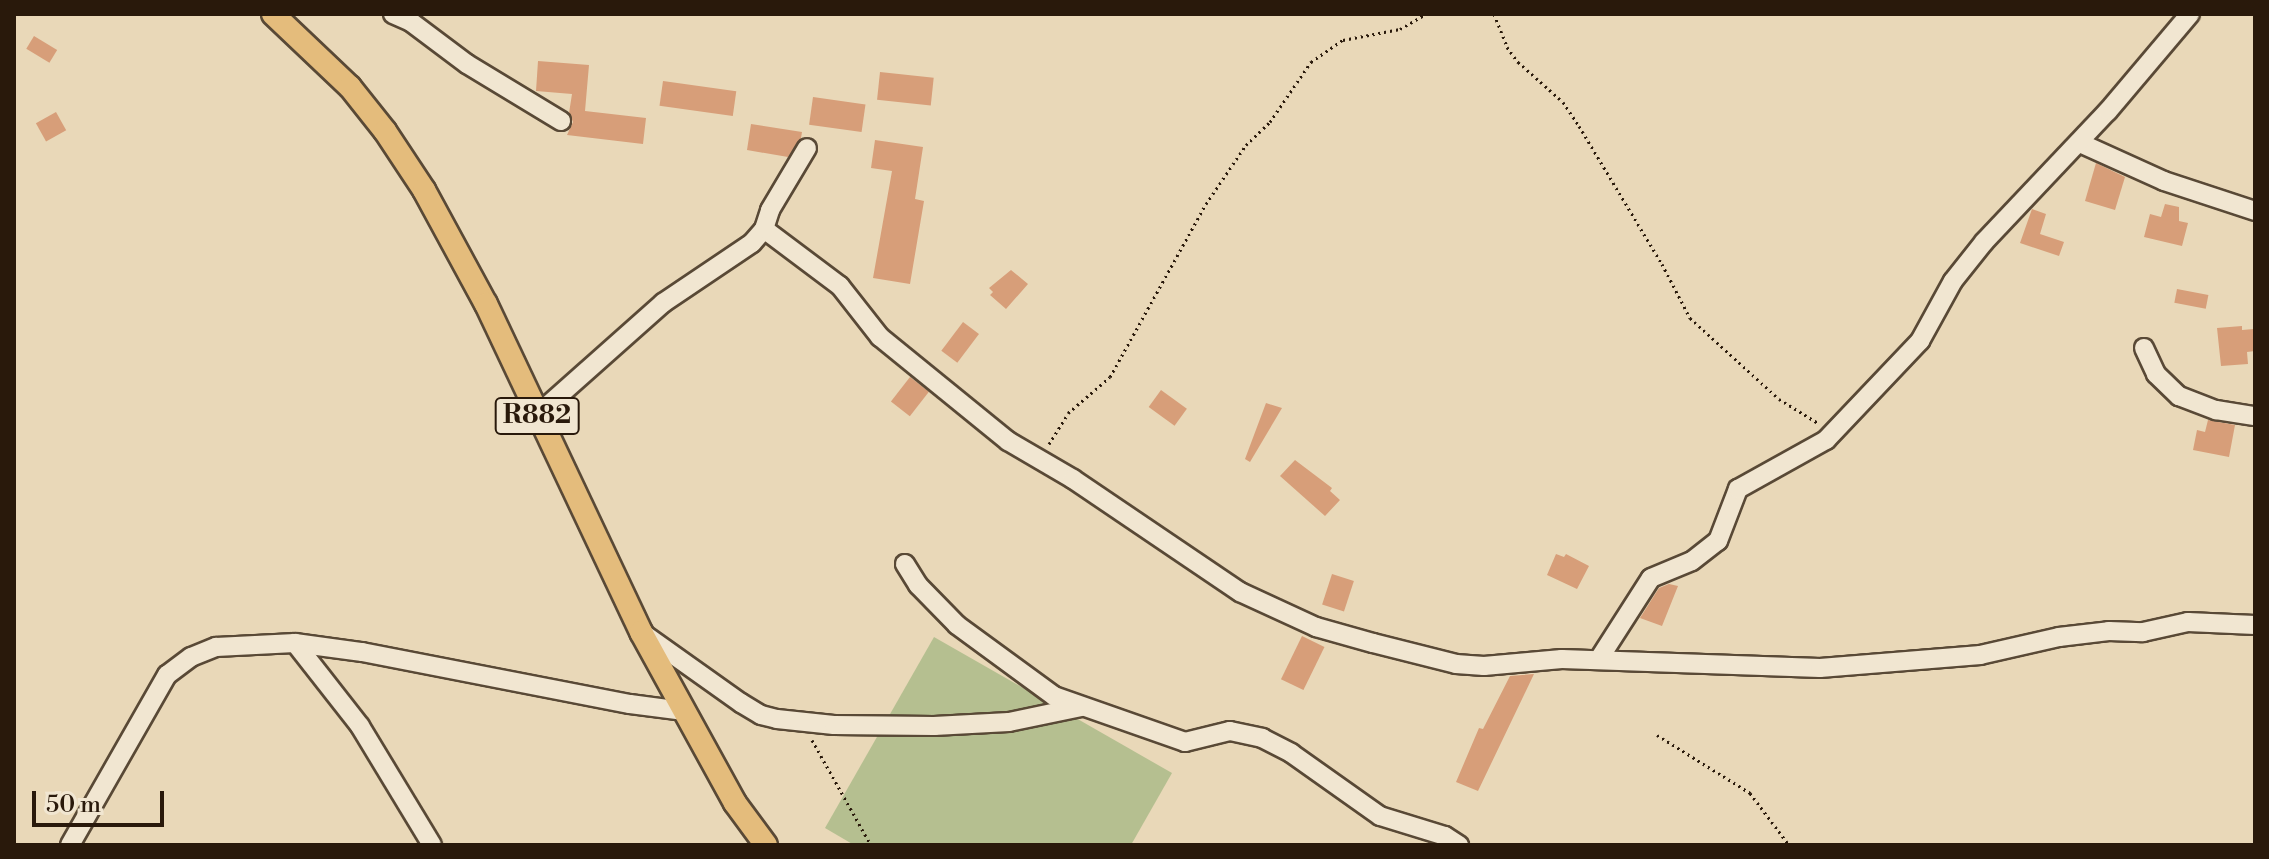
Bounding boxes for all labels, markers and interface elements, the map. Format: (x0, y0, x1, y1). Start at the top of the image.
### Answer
road number: R882 (493, 394, 581, 438)
scale bar (36, 775, 168, 825)
text: 50 m (46, 790, 101, 820)

